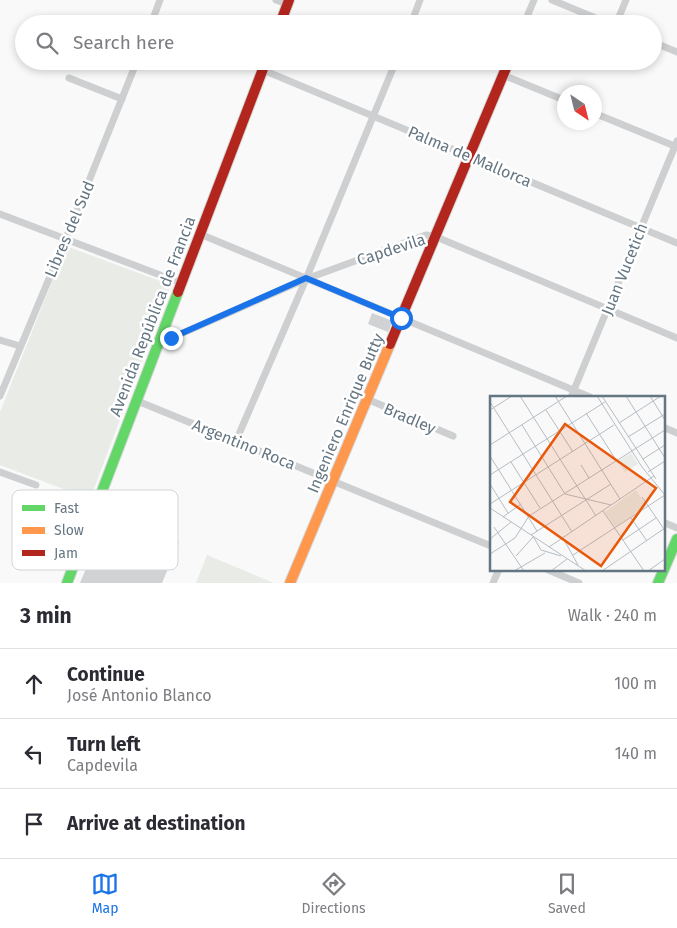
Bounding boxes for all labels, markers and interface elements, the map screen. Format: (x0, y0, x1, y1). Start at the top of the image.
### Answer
search box (15, 15, 662, 70)
icon: search (33, 29, 61, 57)
text: Search here (73, 31, 174, 54)
north arrow (557, 85, 602, 130)
street label: Palma de Mallorca (405, 122, 534, 191)
street label: Libres del Sud (41, 178, 98, 280)
street label: Avenida República de Francia (106, 214, 199, 419)
street label: Juan Vucetich (597, 220, 652, 318)
street label: Capdevila (354, 229, 428, 269)
route start (390, 307, 413, 330)
route end (160, 327, 183, 350)
street label: Ingeniero Enrique Butty (303, 330, 388, 496)
inset map (490, 396, 664, 570)
street label: Bradley (381, 399, 439, 438)
street label: Argentino Roca (189, 415, 298, 474)
legend (12, 490, 178, 570)
text: Fast (54, 500, 80, 517)
text: Slow (54, 522, 84, 539)
text: Jam (54, 545, 78, 562)
text: 3 min (20, 603, 72, 629)
text: Walk · 240 m (568, 606, 657, 625)
text: Continue (67, 663, 145, 686)
icon: ahead (20, 670, 48, 698)
text: 100 m (614, 674, 657, 693)
text: José Antonio Blanco (67, 686, 212, 705)
text: Turn left (67, 733, 141, 756)
icon: left (20, 740, 48, 768)
text: 140 m (615, 744, 657, 763)
text: Capdevila (67, 756, 138, 775)
icon: arrive (20, 810, 48, 838)
text: Arrive at destination (67, 812, 246, 835)
tab: Map (91, 870, 119, 917)
tab: Directions (301, 870, 366, 917)
tab: Saved (548, 870, 586, 917)

